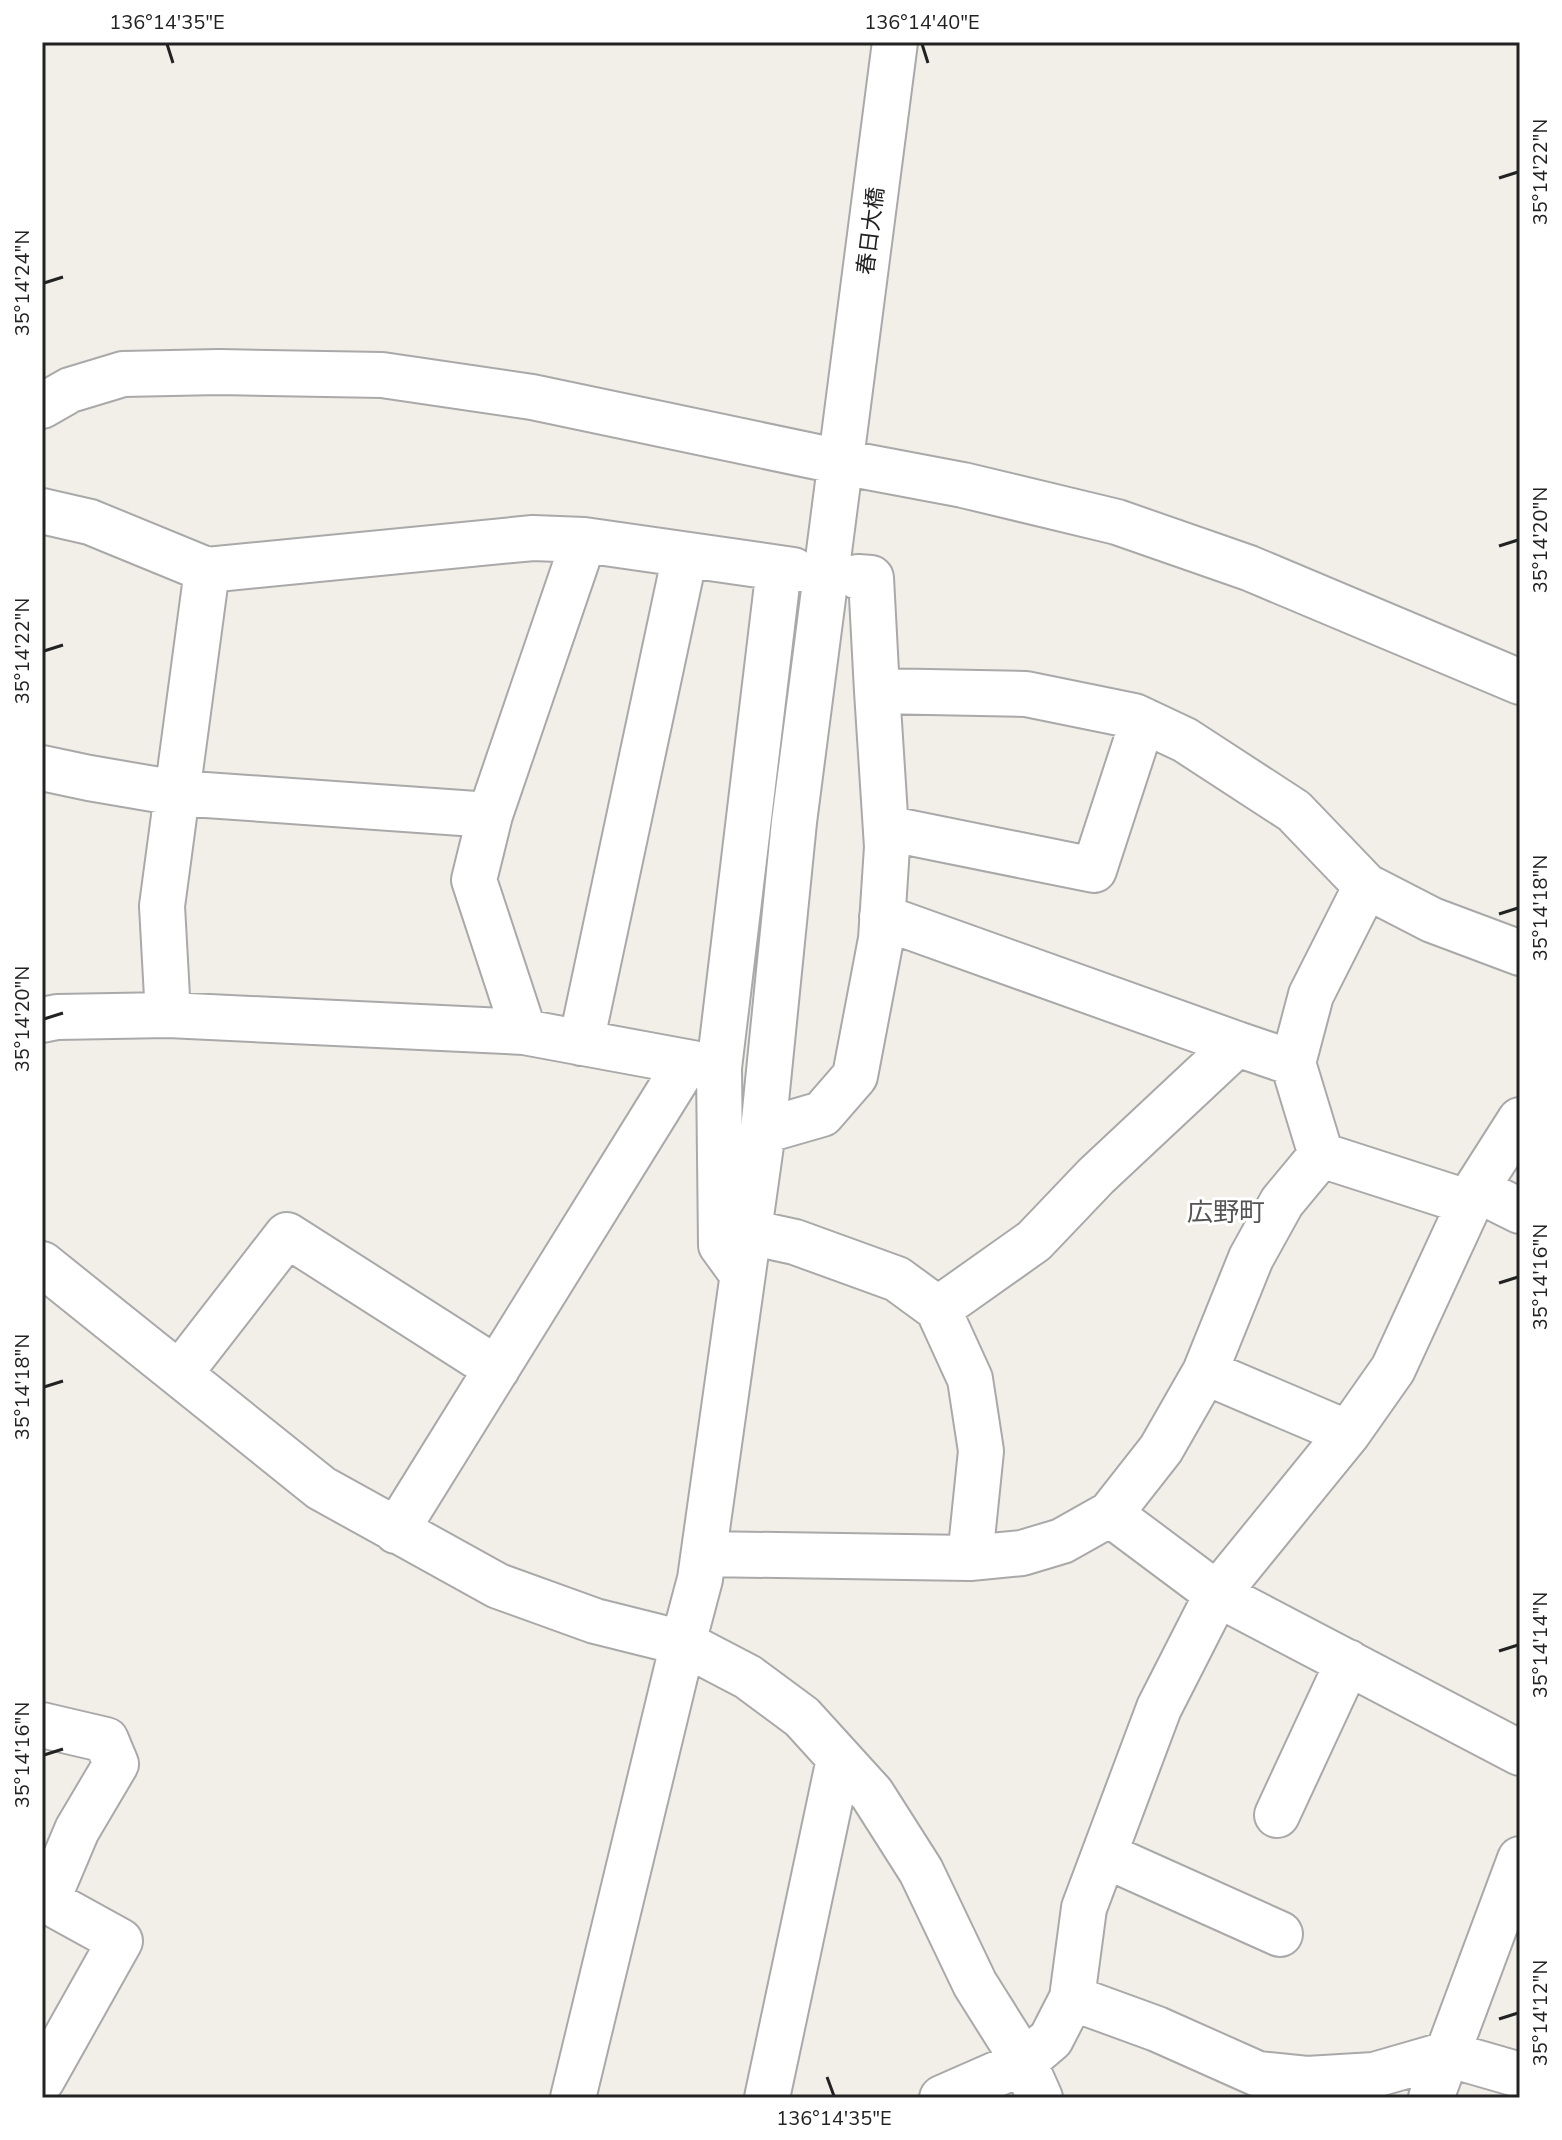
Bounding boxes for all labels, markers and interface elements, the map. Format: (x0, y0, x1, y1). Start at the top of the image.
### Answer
text: 136°14'35"E (109, 9, 225, 36)
text: 136°14'40"E (864, 9, 980, 36)
text: 35°14'22"N (1527, 119, 1554, 225)
street label: 春日大橋 (851, 185, 891, 277)
text: 35°14'24"N (9, 230, 36, 336)
text: 35°14'20"N (1527, 487, 1554, 593)
text: 35°14'22"N (9, 598, 36, 704)
text: 35°14'18"N (1527, 855, 1554, 961)
text: 35°14'20"N (9, 966, 36, 1072)
district label: 広野町 (1187, 1195, 1265, 1230)
text: 35°14'16"N (1527, 1224, 1554, 1330)
text: 35°14'18"N (9, 1334, 36, 1440)
text: 35°14'14"N (1527, 1592, 1554, 1698)
text: 35°14'16"N (9, 1702, 36, 1808)
text: 35°14'12"N (1527, 1960, 1554, 2066)
text: 136°14'35"E (776, 2105, 892, 2132)

